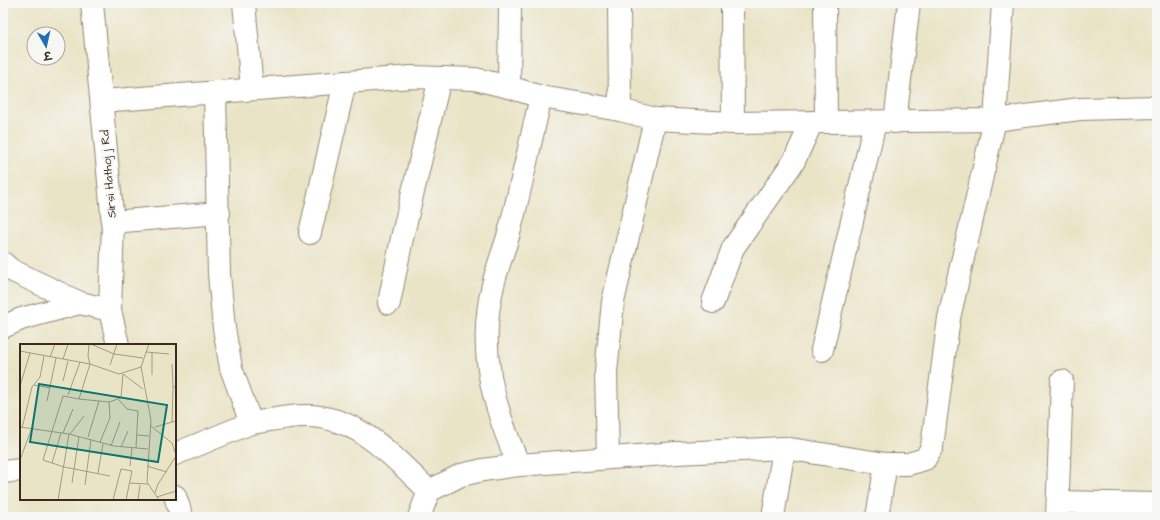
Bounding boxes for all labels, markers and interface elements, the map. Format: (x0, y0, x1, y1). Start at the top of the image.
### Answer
north arrow (26, 26, 66, 66)
text: उ (41, 47, 53, 64)
street label: Sirsi Hathoj j Rd (96, 129, 121, 219)
inset map (20, 344, 176, 500)

